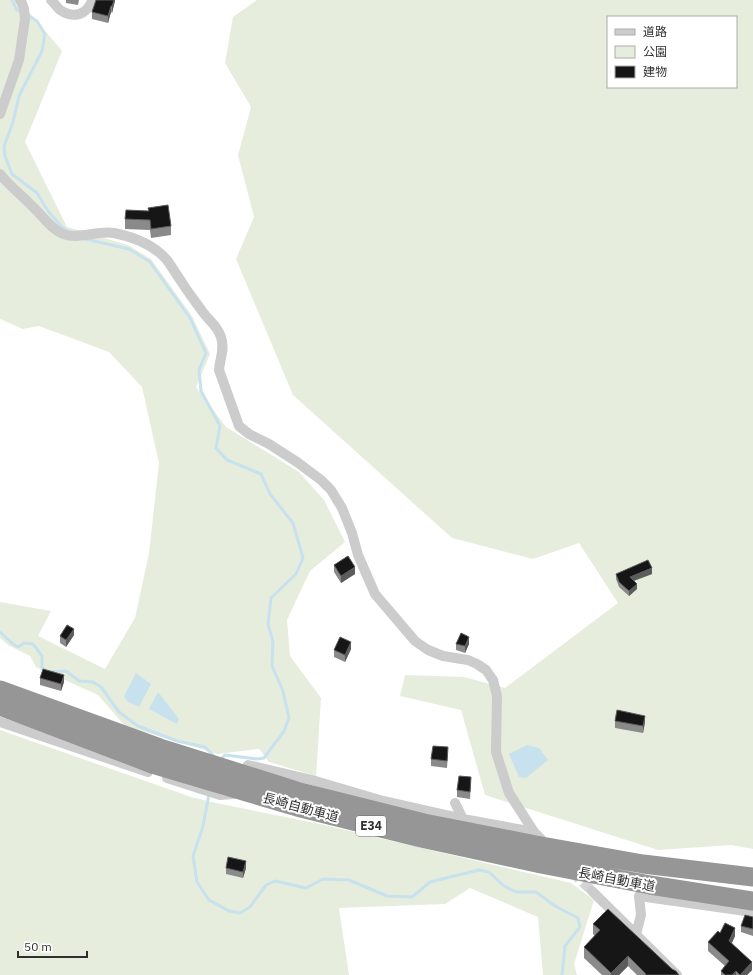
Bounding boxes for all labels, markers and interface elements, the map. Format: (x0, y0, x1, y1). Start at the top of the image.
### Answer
legend (607, 16, 737, 88)
text: 道路 (643, 24, 667, 39)
text: 公園 (643, 44, 667, 59)
text: 建物 (643, 64, 667, 79)
street label: 長崎自動車道 (261, 789, 341, 826)
road number: E34 (356, 816, 386, 836)
street label: 長崎自動車道 (577, 864, 657, 895)
scale bar (18, 933, 87, 959)
text: 50 m (24, 939, 52, 954)

